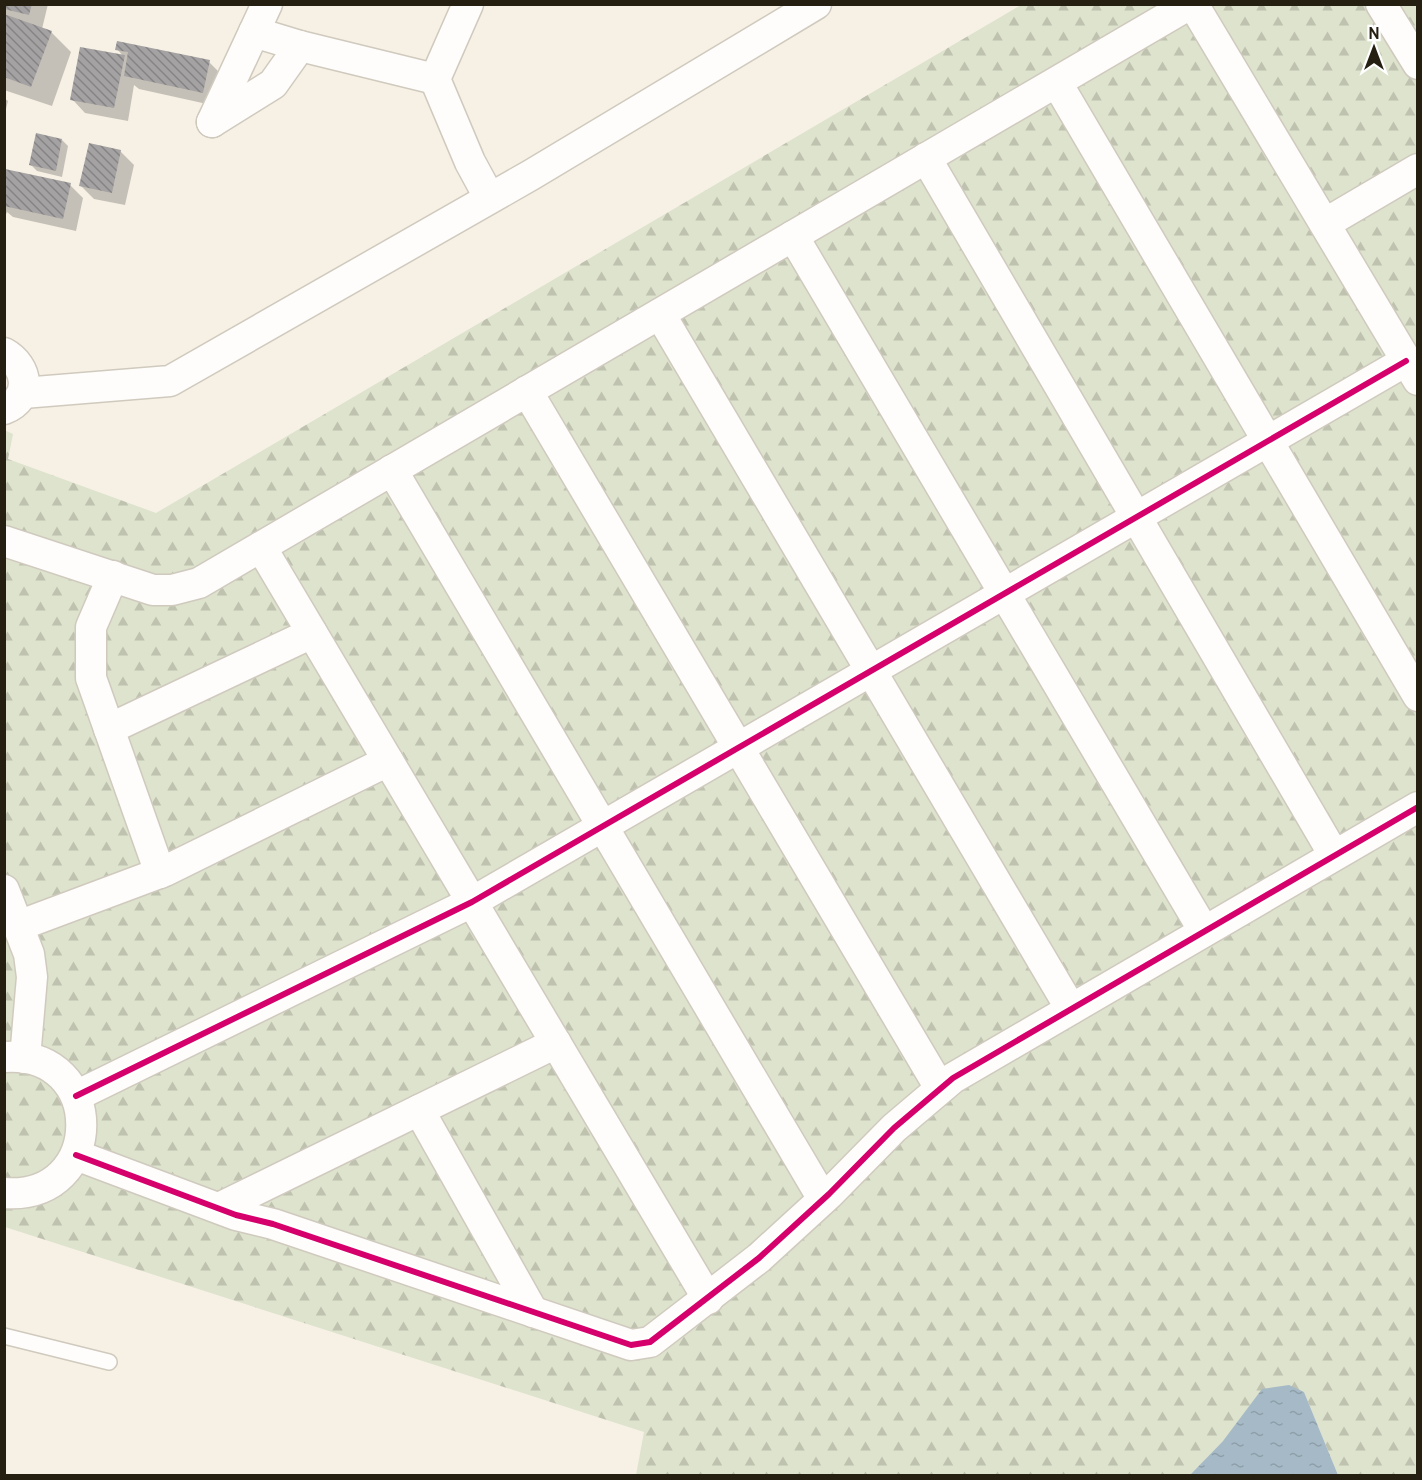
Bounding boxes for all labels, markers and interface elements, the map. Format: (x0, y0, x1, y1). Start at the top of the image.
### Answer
north arrow (1344, 18, 1404, 78)
text: N (1368, 25, 1380, 45)

